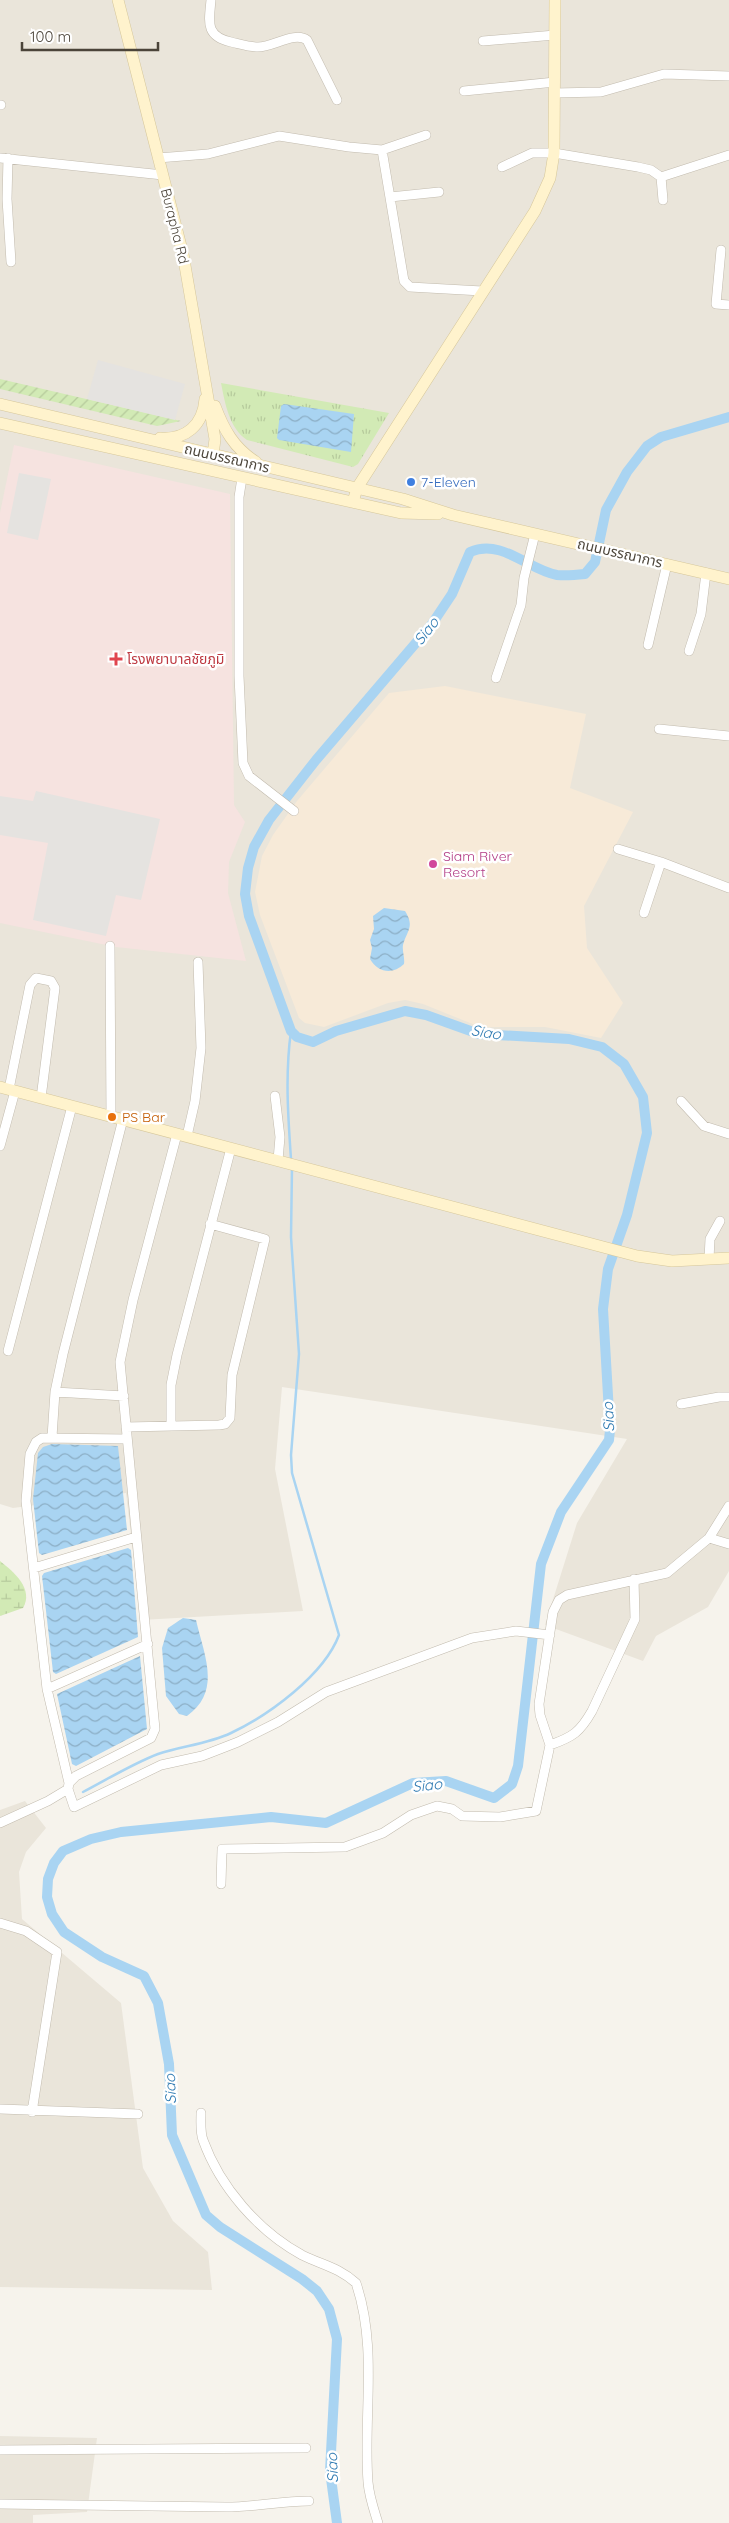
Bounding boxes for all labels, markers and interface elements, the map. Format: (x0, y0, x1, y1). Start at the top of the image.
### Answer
scale bar (22, 20, 159, 52)
text: 100 m (30, 27, 71, 46)
street label: Burapha Rd (157, 186, 193, 266)
street label: ถนนบรรณาการ (183, 439, 272, 477)
place label: 7-Eleven (421, 473, 476, 491)
marker: 7-Eleven (405, 476, 417, 488)
street label: ถนนบรรณาการ (576, 534, 665, 572)
water label: Siao (409, 613, 443, 649)
place label: โรงพยาบาลชัยภูมิ (127, 650, 224, 668)
marker: โรงพยาบาลชัยภูมิ (109, 652, 123, 666)
place label: Siam River Resort (443, 847, 513, 881)
marker: Siam River Resort (427, 858, 439, 870)
water label: Siao (470, 1020, 503, 1044)
place label: PS Bar (122, 1108, 166, 1126)
marker: PS Bar (106, 1111, 118, 1123)
water label: Siao (598, 1401, 618, 1432)
water label: Siao (411, 1774, 444, 1796)
water label: Siao (160, 2073, 180, 2104)
water label: Siao (322, 2452, 342, 2483)

